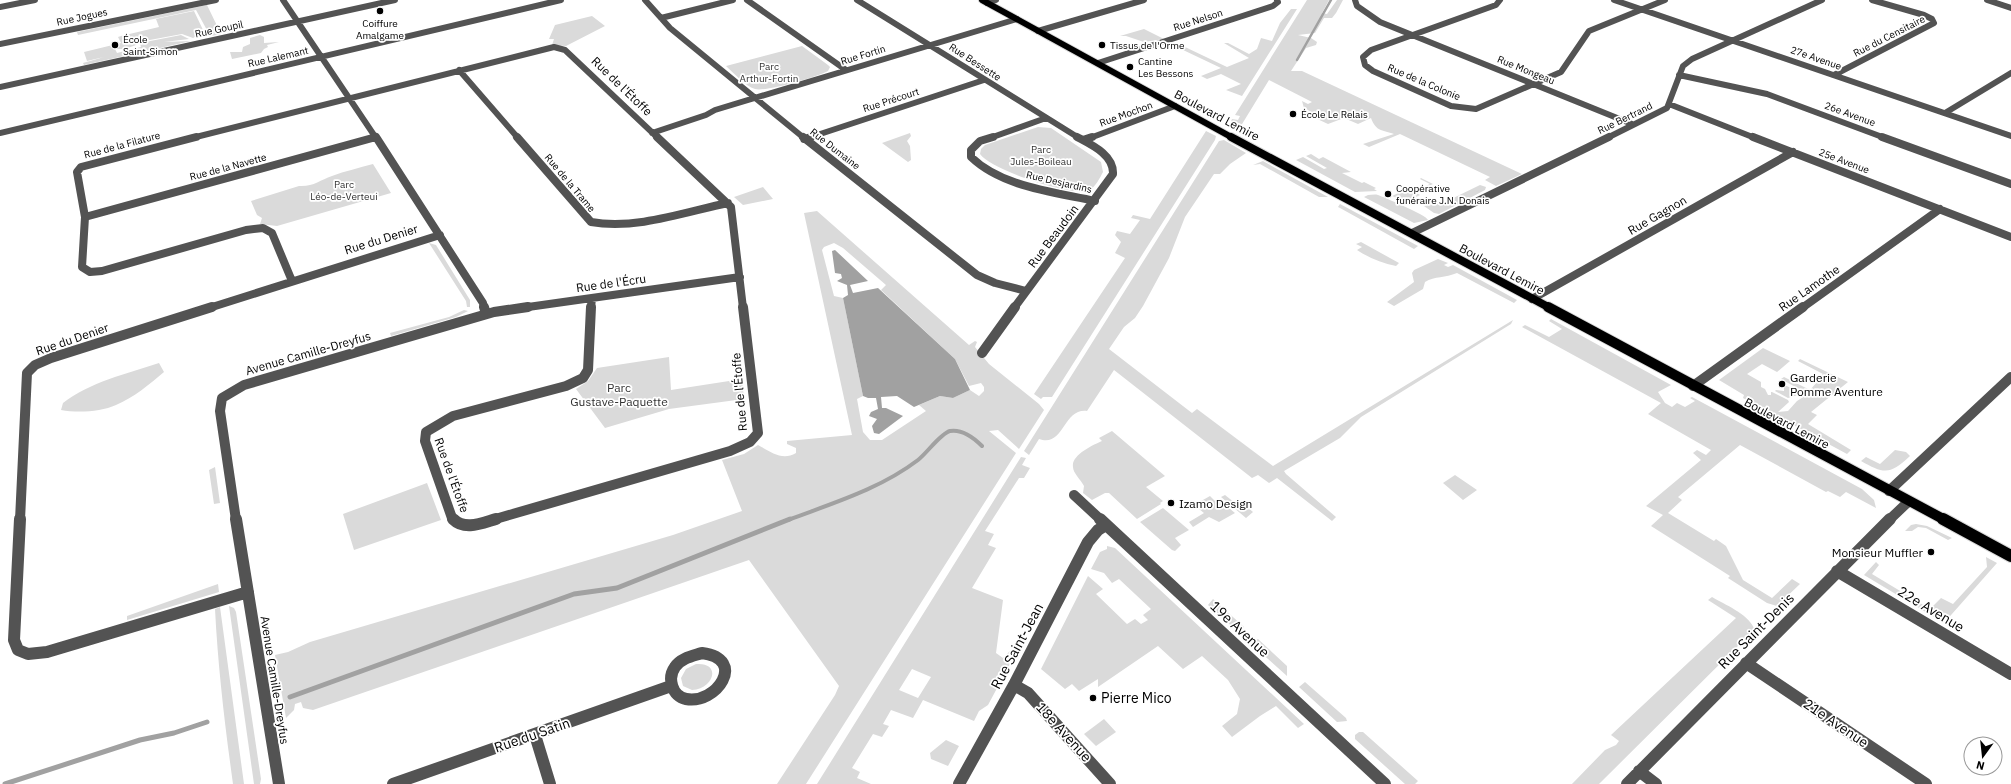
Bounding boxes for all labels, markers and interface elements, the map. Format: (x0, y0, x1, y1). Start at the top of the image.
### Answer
street label: Rue Jogues (55, 5, 109, 29)
marker: Coiffure Amalgame (375, 6, 385, 16)
street label: Rue Nelson (1172, 6, 1224, 34)
street label: Rue du Censitaire (1851, 12, 1928, 60)
street label: Rue Goupil (194, 17, 245, 40)
place label: Coiffure Amalgame (356, 17, 405, 42)
place label: École Saint-Simon (123, 33, 178, 58)
place label: Tissus de l'Orme (1110, 39, 1185, 52)
marker: École Saint-Simon (110, 40, 120, 50)
street label: Rue Bessette (947, 40, 1004, 84)
marker: Tissus de l'Orme (1097, 40, 1107, 50)
street label: Rue Fortin (839, 42, 887, 68)
street label: 27e Avenue (1789, 43, 1844, 73)
street label: Rue Lalemant (246, 44, 310, 70)
street label: Rue de l'Étoffe (589, 53, 656, 119)
street label: Rue Mongeau (1495, 53, 1557, 87)
place label: Cantine Les Bessons (1138, 55, 1194, 80)
park label: Parc Arthur-Fortin (740, 60, 798, 85)
street label: Rue de la Colonie (1386, 61, 1463, 103)
marker: Cantine Les Bessons (1125, 62, 1135, 72)
street label: Rue Précourt (861, 85, 921, 115)
street label: Boulevard Lemire (1172, 86, 1263, 144)
street label: Rue Mochon (1098, 98, 1154, 130)
street label: Rue Bertrand (1595, 99, 1655, 137)
street label: 26e Avenue (1823, 99, 1878, 129)
place label: École Le Relais (1301, 108, 1368, 121)
marker: École Le Relais (1288, 109, 1298, 119)
street label: Rue Dumaine (807, 125, 863, 173)
street label: Rue de la Filature (82, 128, 162, 161)
park label: Parc Jules-Boileau (1010, 143, 1072, 168)
street label: 25e Avenue (1817, 145, 1872, 177)
street label: Rue de la Navette (188, 150, 268, 184)
street label: Rue de la Trame (542, 151, 599, 215)
street label: Rue Desjardins (1025, 168, 1093, 196)
park label: Parc Léo-de-Verteui (310, 178, 378, 203)
place label: Coopérative funéraire J.N. Donais (1396, 182, 1490, 207)
marker: Coopérative funéraire J.N. Donais (1383, 189, 1393, 199)
street label: Rue Gagnon (1625, 192, 1689, 238)
street label: Rue Beaudoin (1024, 202, 1082, 270)
street label: Rue du Denier (342, 221, 420, 257)
street label: Boulevard Lemire (1457, 240, 1548, 298)
street label: Rue Lamothe (1776, 261, 1843, 315)
street label: Rue de l'Écru (575, 271, 647, 295)
street label: Rue du Denier (34, 319, 111, 358)
street label: Avenue Camille-Dreyfus (244, 328, 373, 378)
street label: Rue de l'Étoffe (728, 352, 750, 432)
place label: Garderie Pomme Aventure (1790, 370, 1883, 399)
marker: Garderie Pomme Aventure (1777, 379, 1787, 389)
park label: Parc Gustave-Paquette (570, 380, 668, 409)
street label: Boulevard Lemire (1742, 394, 1833, 452)
street label: Rue de l'Étoffe (432, 436, 473, 515)
place label: Izamo Design (1179, 496, 1252, 511)
marker: Izamo Design (1166, 498, 1176, 508)
place label: Monsieur Muffler (1832, 545, 1924, 560)
marker: Monsieur Muffler (1926, 547, 1936, 557)
street label: 22e Avenue (1894, 582, 1968, 636)
street label: Rue Saint-Denis (1714, 589, 1798, 673)
street label: 19e Avenue (1207, 597, 1274, 661)
street label: Rue Saint-Jean (987, 600, 1047, 692)
street label: Avenue Camille-Dreyfus (257, 615, 293, 745)
place label: Pierre Mico (1101, 689, 1172, 707)
marker: Pierre Mico (1088, 693, 1098, 703)
street label: 21e Avenue (1800, 695, 1872, 751)
street label: 18e Avenue (1032, 698, 1096, 766)
street label: Rue du Satin (492, 714, 572, 756)
north arrow (1963, 736, 2003, 776)
text: N (1975, 758, 1986, 773)

